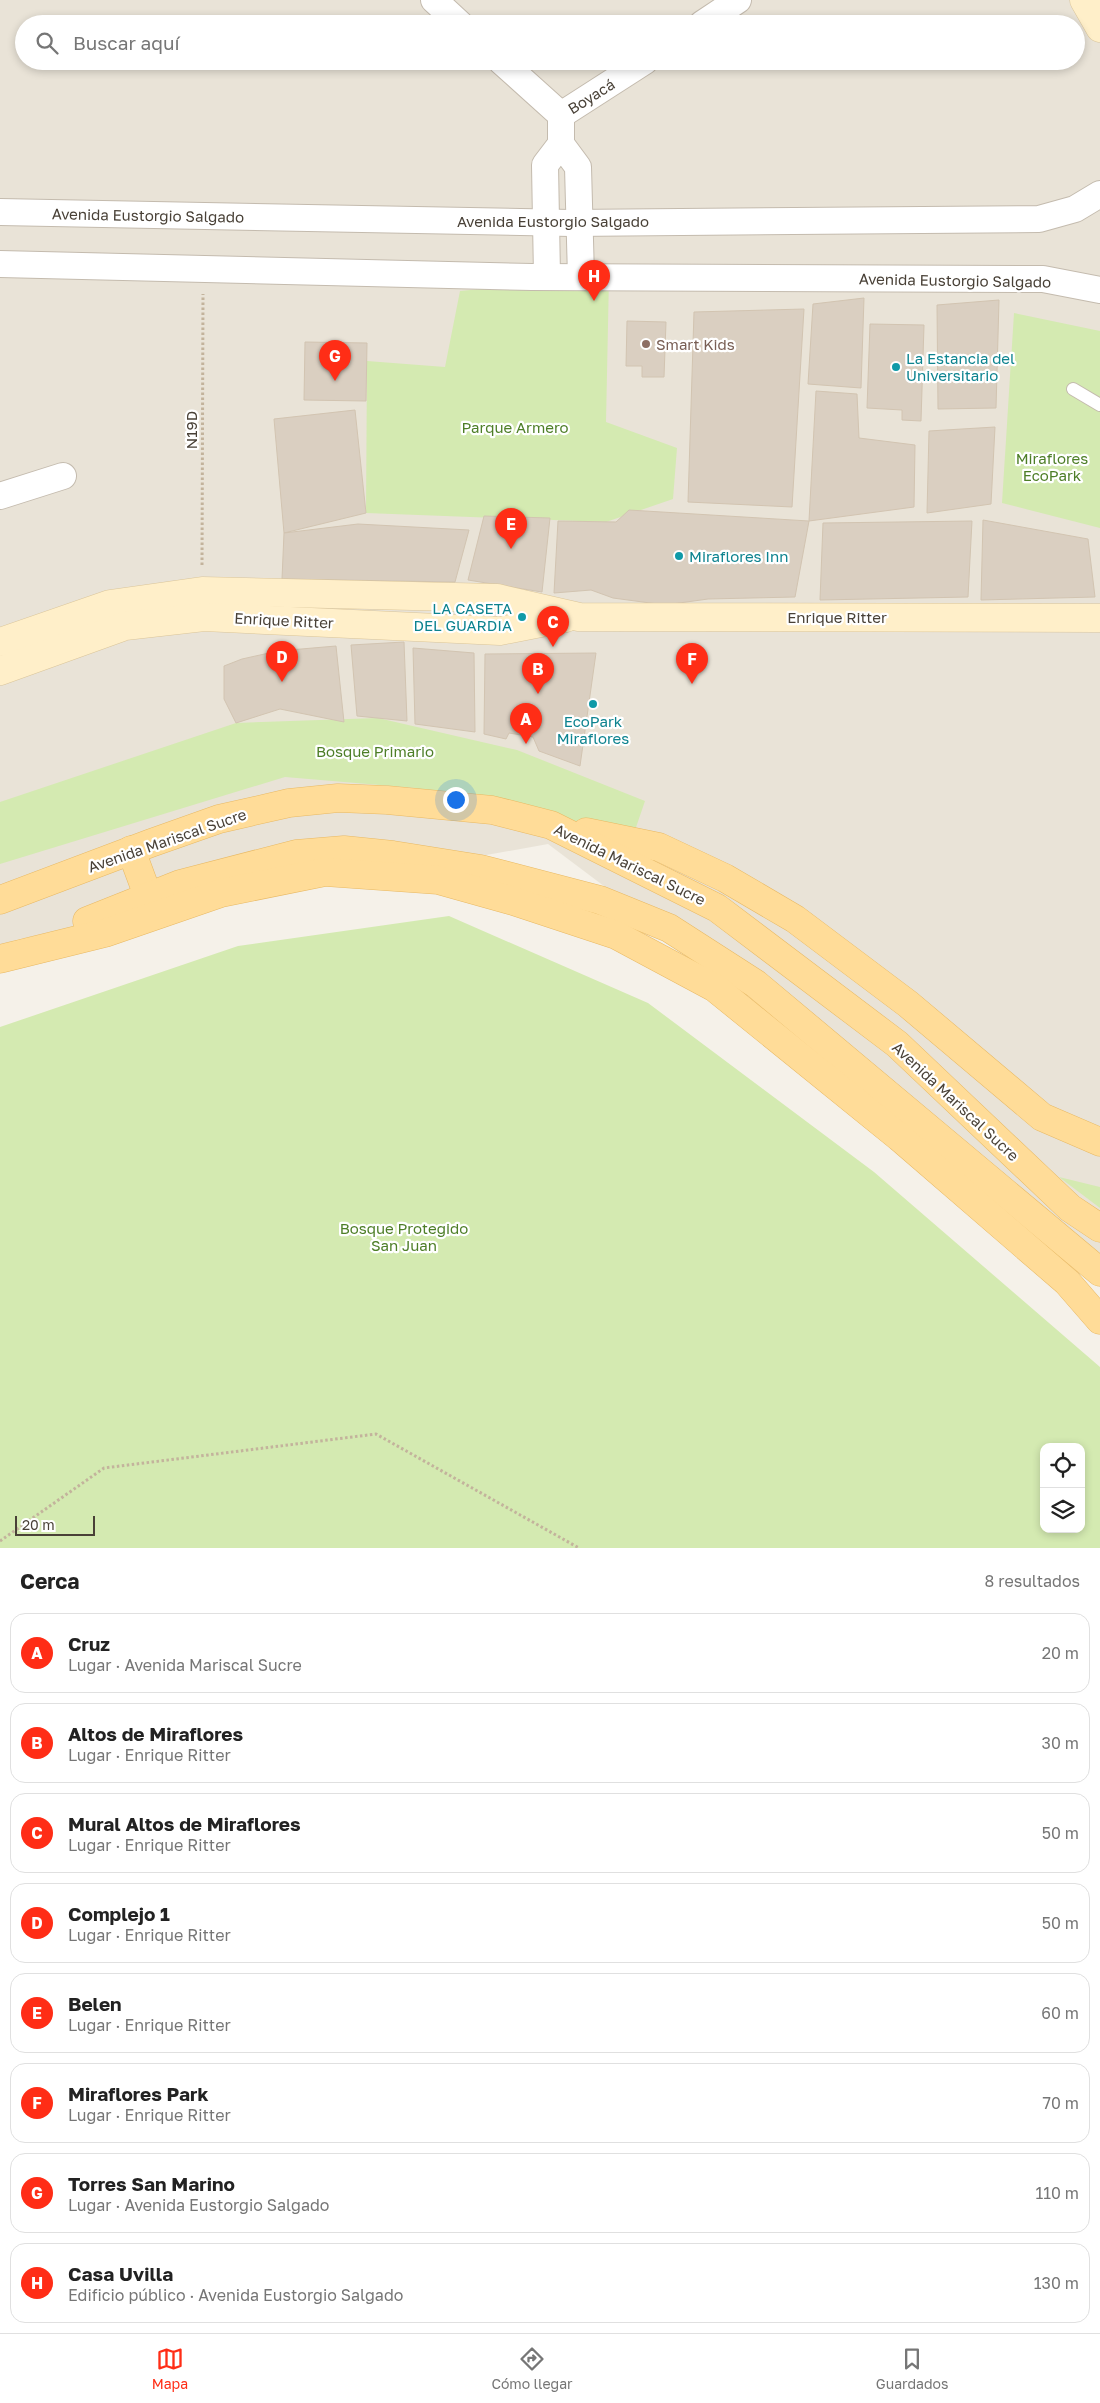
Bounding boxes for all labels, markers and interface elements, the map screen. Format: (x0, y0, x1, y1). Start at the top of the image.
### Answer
search box (15, 15, 1085, 70)
icon: search (33, 29, 61, 57)
text: Buscar aquí (73, 31, 180, 54)
street label: Boyacá (564, 75, 618, 117)
street label: Avenida Eustorgio Salgado (52, 204, 244, 226)
street label: Avenida Eustorgio Salgado (457, 212, 649, 230)
pin: H (578, 260, 610, 301)
street label: Avenida Eustorgio Salgado (859, 269, 1051, 291)
place label: Smart Kids (656, 335, 735, 353)
marker: Smart Kids (640, 338, 652, 350)
pin: G (319, 340, 351, 381)
place label: La Estancia del Universitario (906, 349, 1015, 384)
marker: La Estancia del Universitario (890, 361, 902, 373)
street label: N19D (182, 411, 200, 449)
park label: Parque Armero (461, 418, 569, 436)
park label: Miraflores EcoPark (1016, 449, 1088, 484)
pin: E (495, 508, 527, 549)
place label: Miraflores Inn (689, 547, 788, 565)
marker: Miraflores Inn (673, 550, 685, 562)
place label: LA CASETA DEL GUARDIA (413, 599, 512, 634)
pin: C (537, 606, 569, 647)
street label: Enrique Ritter (234, 608, 334, 632)
street label: Enrique Ritter (787, 608, 887, 626)
marker: LA CASETA DEL GUARDIA (516, 611, 528, 623)
pin: D (266, 641, 298, 682)
pin: F (676, 643, 708, 684)
pin: B (522, 653, 554, 694)
marker: EcoPark Miraflores (587, 698, 599, 710)
pin: A (510, 703, 542, 744)
place label: EcoPark Miraflores (557, 712, 629, 747)
park label: Bosque Primario (316, 742, 434, 760)
your location (443, 787, 469, 813)
street label: Avenida Mariscal Sucre (85, 804, 249, 876)
street label: Avenida Mariscal Sucre (551, 819, 709, 909)
street label: Avenida Mariscal Sucre (889, 1038, 1023, 1164)
park label: Bosque Protegido San Juan (340, 1219, 468, 1254)
map controls (1040, 1443, 1085, 1533)
button: locate (1040, 1443, 1085, 1488)
button: layers (1040, 1488, 1085, 1533)
scale bar (15, 1513, 95, 1536)
text: 20 m (22, 1516, 55, 1533)
text: Cerca (20, 1568, 79, 1594)
text: 8 resultados (985, 1571, 1080, 1591)
text: Cruz (68, 1632, 110, 1655)
text: A (31, 1643, 43, 1663)
text: 20 m (1042, 1643, 1079, 1663)
text: Lugar · Avenida Mariscal Sucre (68, 1655, 302, 1675)
text: Altos de Miraflores (68, 1722, 243, 1745)
text: B (31, 1733, 43, 1753)
text: 30 m (1042, 1733, 1079, 1753)
text: Lugar · Enrique Ritter (68, 1745, 231, 1765)
text: Mural Altos de Miraflores (68, 1812, 301, 1835)
text: C (31, 1823, 43, 1843)
text: 50 m (1042, 1823, 1079, 1843)
text: Lugar · Enrique Ritter (68, 1835, 231, 1855)
text: Complejo 1 (68, 1902, 170, 1925)
text: D (31, 1913, 43, 1933)
text: 50 m (1042, 1913, 1079, 1933)
text: Lugar · Enrique Ritter (68, 1925, 231, 1945)
text: Belen (68, 1992, 122, 2015)
text: E (32, 2003, 42, 2023)
text: 60 m (1041, 2003, 1079, 2023)
text: Lugar · Enrique Ritter (68, 2015, 231, 2035)
text: Miraflores Park (68, 2082, 209, 2105)
text: F (32, 2093, 42, 2113)
text: 70 m (1042, 2093, 1079, 2113)
text: Lugar · Enrique Ritter (68, 2105, 231, 2125)
text: Torres San Marino (68, 2172, 235, 2195)
text: G (31, 2183, 43, 2203)
text: 110 m (1035, 2183, 1079, 2203)
text: Lugar · Avenida Eustorgio Salgado (68, 2195, 329, 2215)
text: Casa Uvilla (68, 2262, 173, 2285)
text: H (31, 2273, 43, 2293)
text: 130 m (1034, 2273, 1079, 2293)
text: Edificio público · Avenida Eustorgio Salgado (68, 2285, 403, 2305)
tab: Mapa (152, 2345, 188, 2392)
tab: Cómo llegar (491, 2345, 573, 2392)
tab: Guardados (876, 2345, 948, 2392)

